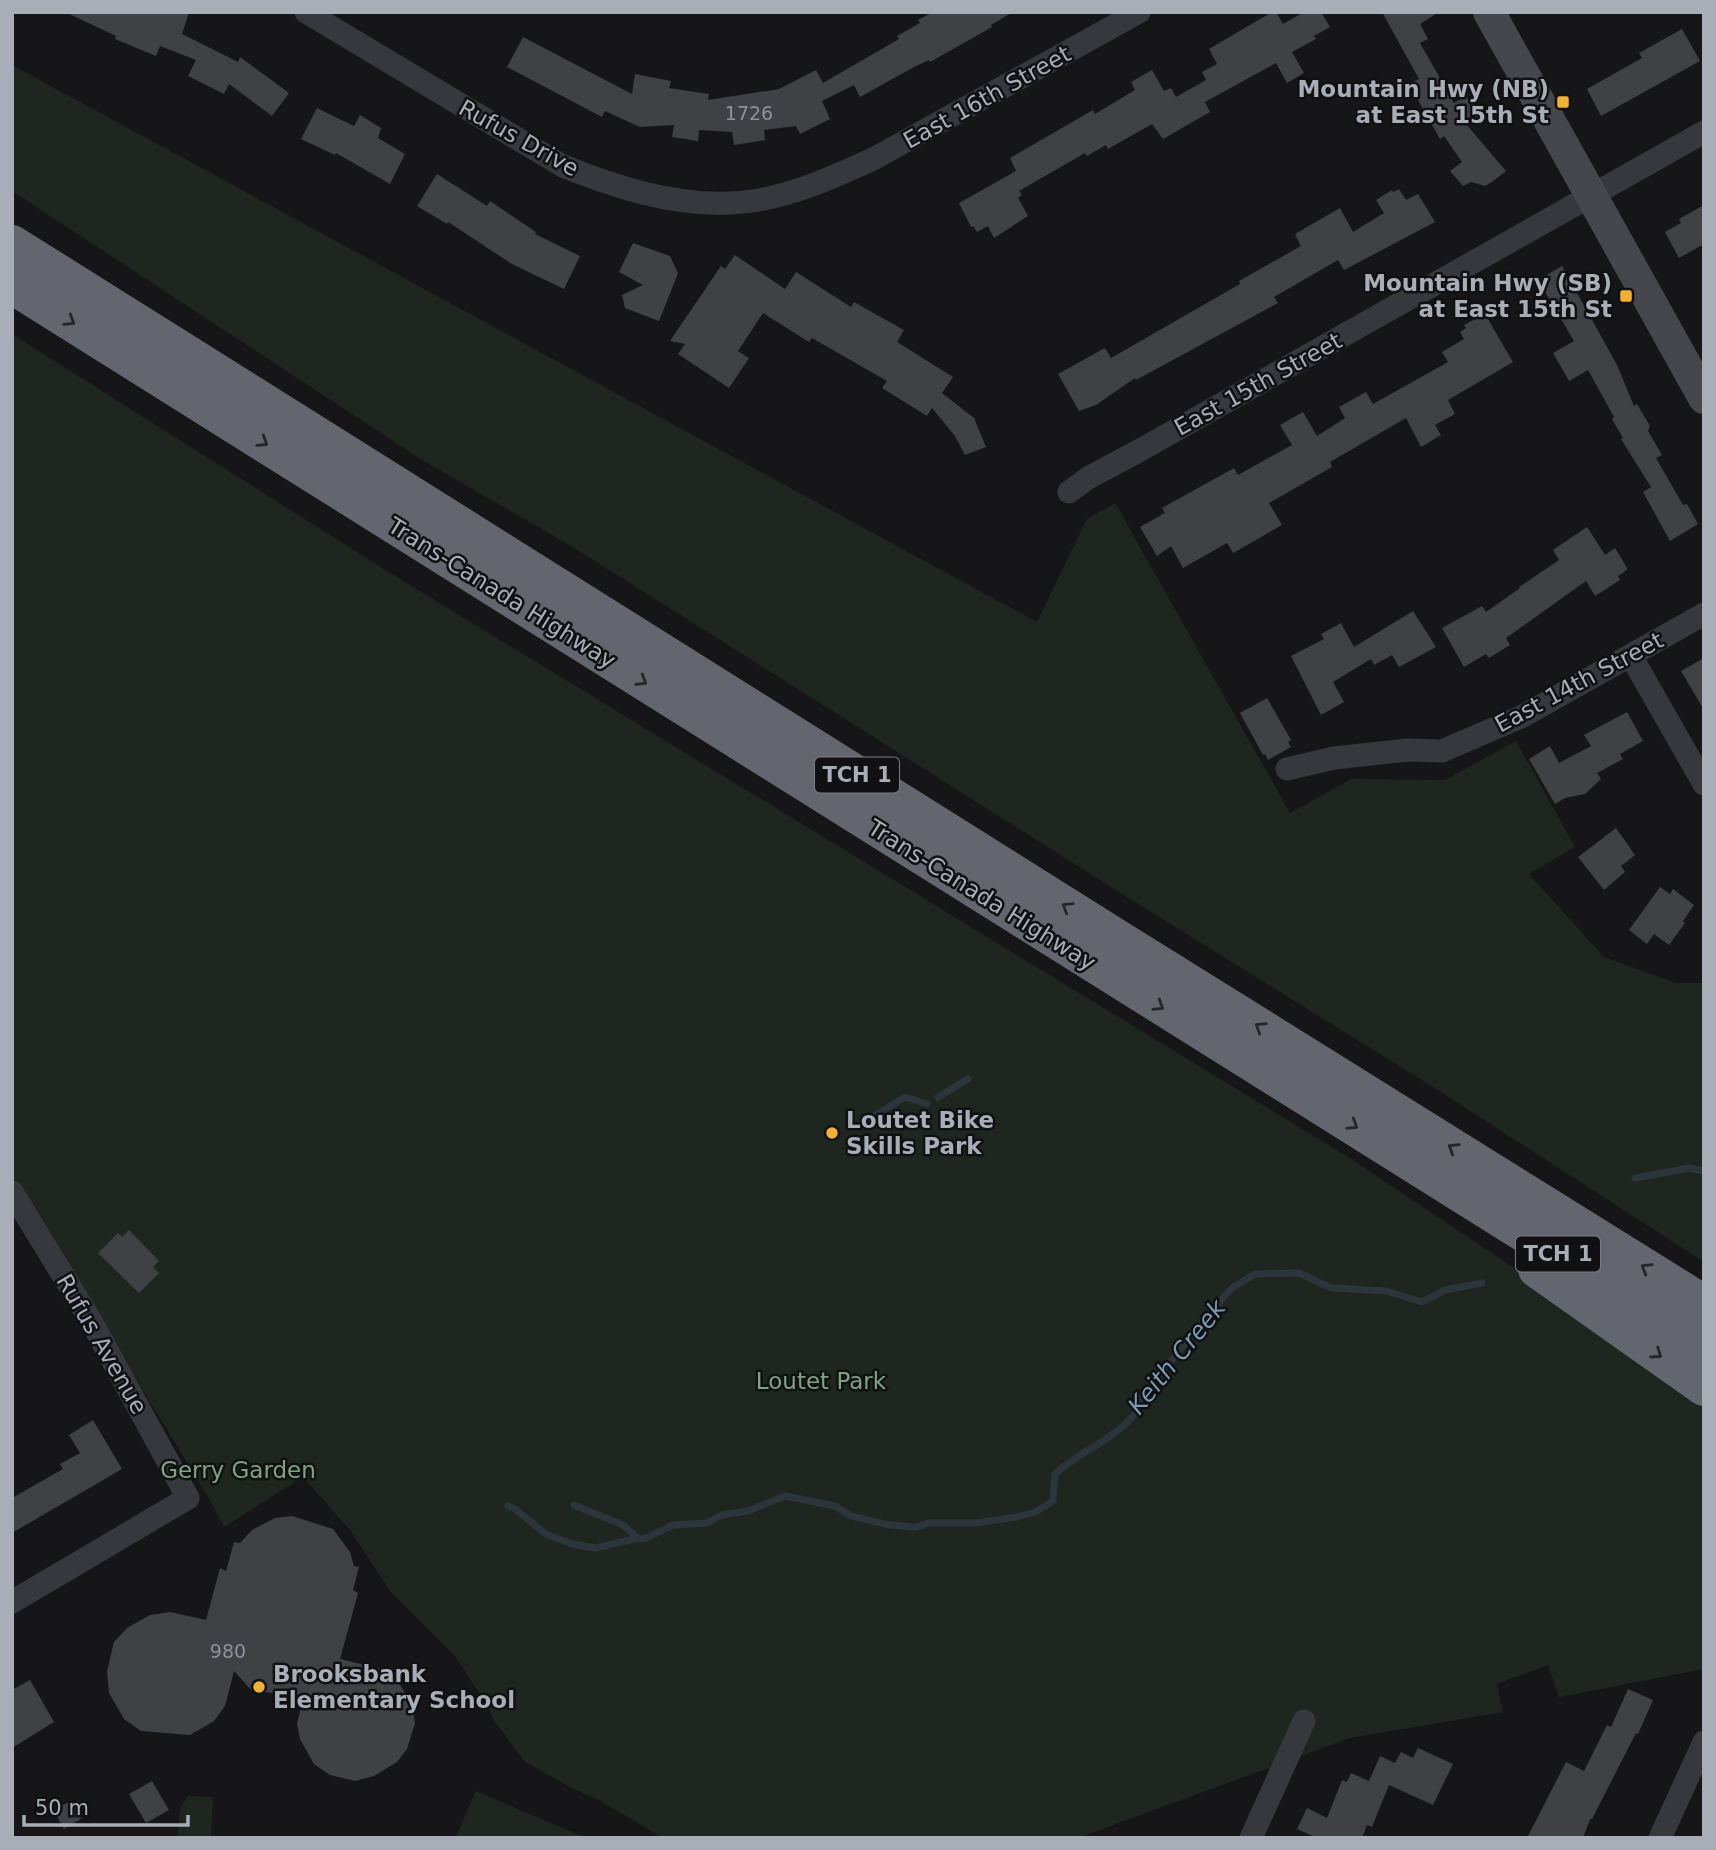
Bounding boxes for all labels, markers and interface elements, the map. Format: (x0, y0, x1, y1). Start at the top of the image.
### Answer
street label: East 16th Street (899, 40, 1075, 154)
place label: Mountain Hwy (NB) at East 15th St (1297, 76, 1549, 128)
street label: Rufus Drive (455, 94, 583, 182)
marker: Mountain Hwy (NB) at East 15th St (1555, 94, 1571, 110)
house number: 1726 (725, 102, 773, 124)
place label: Mountain Hwy (SB) at East 15th St (1363, 270, 1612, 322)
marker: Mountain Hwy (SB) at East 15th St (1618, 288, 1634, 304)
one-way arrow (62, 313, 75, 326)
street label: East 15th Street (1170, 327, 1346, 441)
one-way arrow (255, 434, 268, 447)
street label: Trans-Canada Highway (383, 512, 621, 674)
street label: East 14th Street (1490, 627, 1668, 737)
one-way arrow (634, 672, 647, 685)
road number: TCH 1 (815, 758, 899, 792)
street label: Trans-Canada Highway (863, 814, 1101, 976)
one-way arrow (1061, 902, 1074, 915)
one-way arrow (1151, 997, 1164, 1010)
one-way arrow (1254, 1023, 1267, 1036)
place label: Loutet Bike Skills Park (846, 1107, 994, 1159)
one-way arrow (1345, 1117, 1358, 1130)
marker: Loutet Bike Skills Park (824, 1125, 840, 1141)
one-way arrow (1447, 1143, 1460, 1156)
road number: TCH 1 (1516, 1236, 1600, 1272)
one-way arrow (1640, 1263, 1653, 1276)
street label: Rufus Avenue (52, 1270, 152, 1418)
water label: Keith Creek (1123, 1293, 1232, 1420)
one-way arrow (1649, 1346, 1662, 1358)
park label: Loutet Park (756, 1368, 887, 1394)
park label: Gerry Garden (160, 1457, 316, 1483)
house number: 980 (210, 1640, 246, 1662)
place label: Brooksbank Elementary School (273, 1661, 515, 1713)
marker: Brooksbank Elementary School (251, 1679, 267, 1695)
scale bar (24, 1784, 189, 1828)
text: 50 m (35, 1796, 89, 1820)

